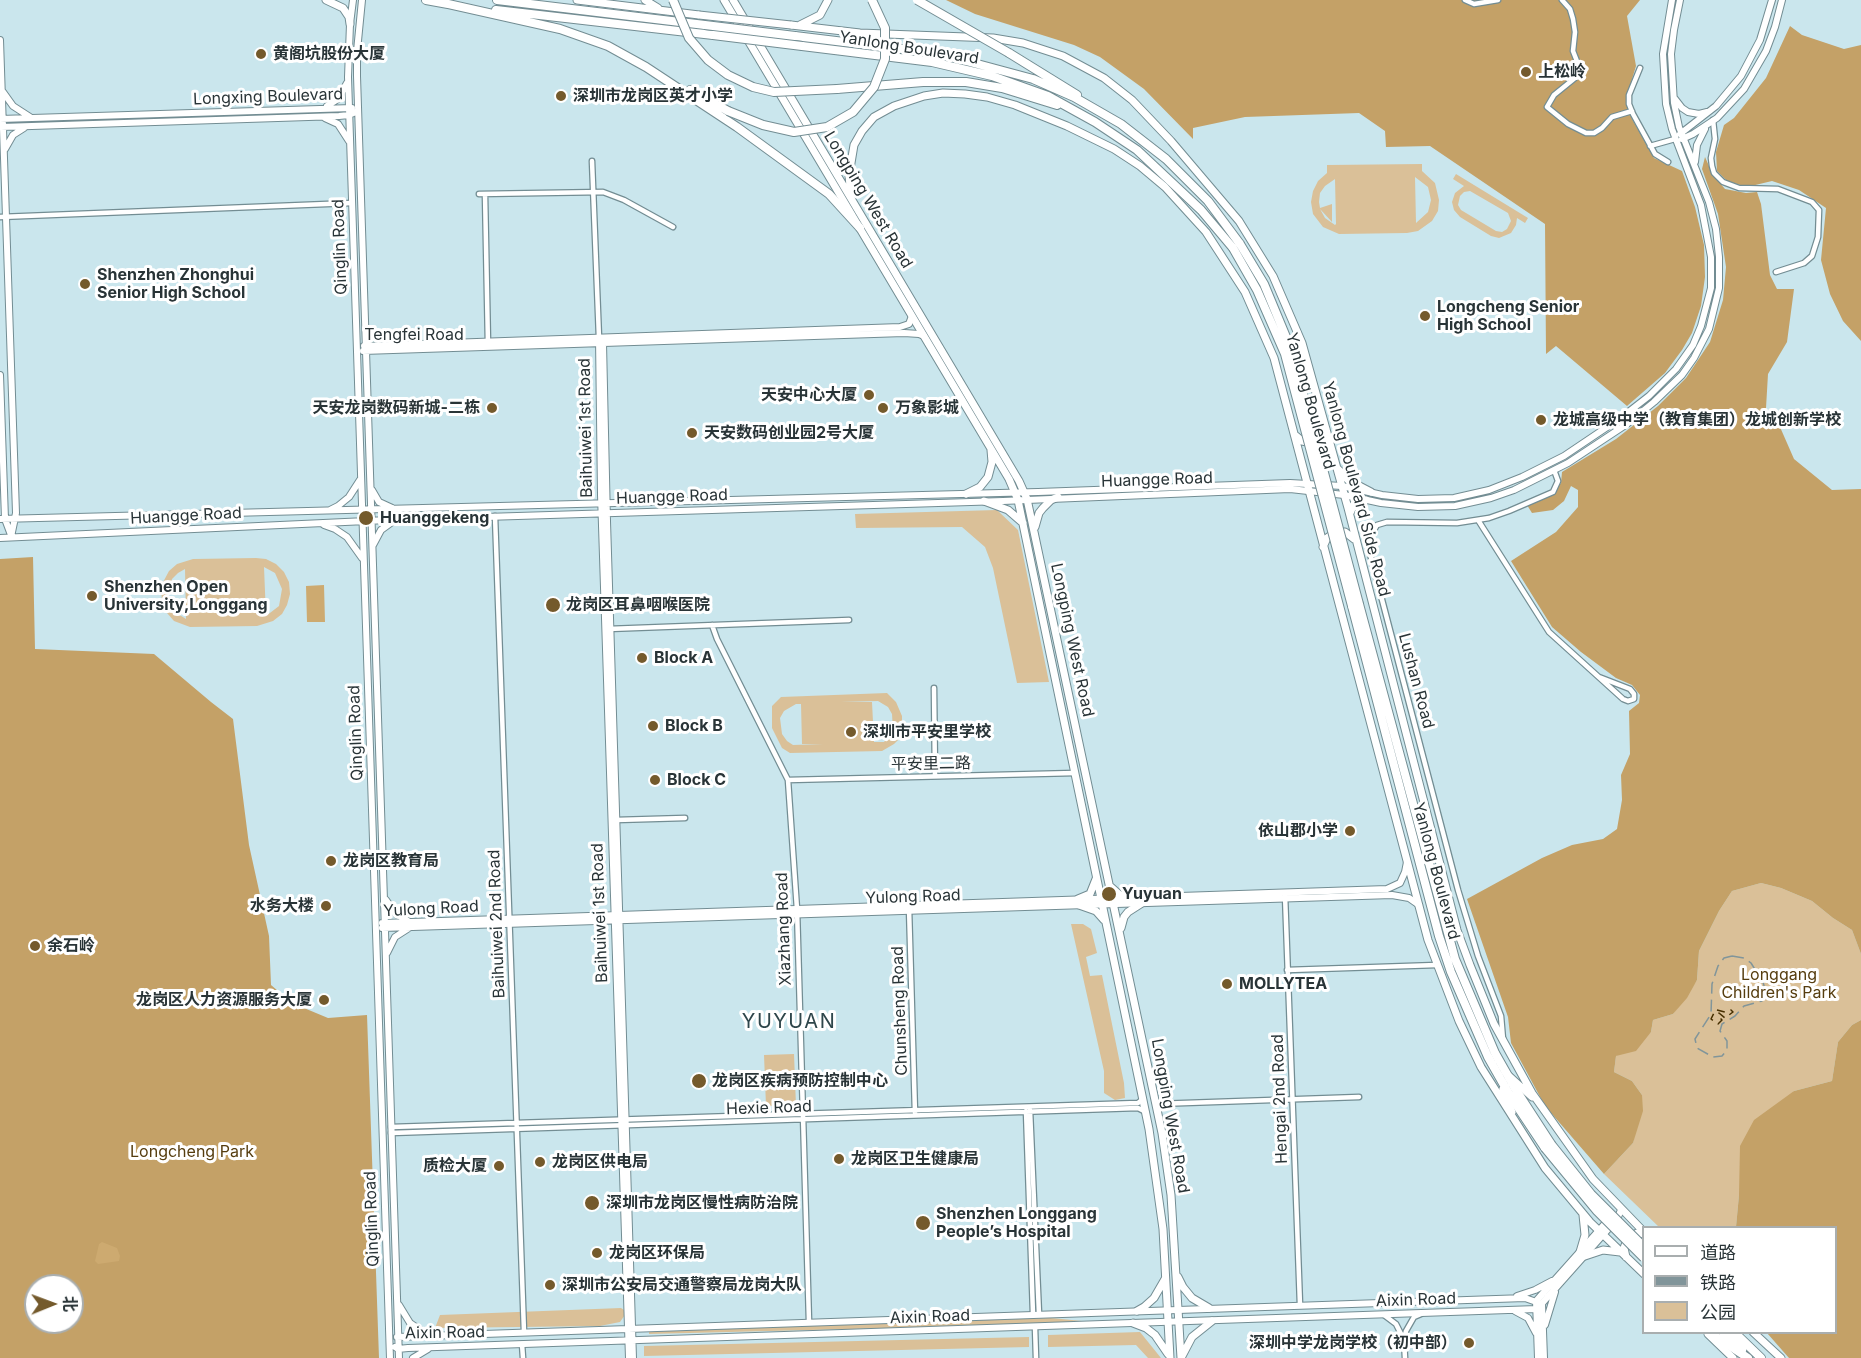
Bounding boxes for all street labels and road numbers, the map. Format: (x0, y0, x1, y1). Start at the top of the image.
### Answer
street label: Yanlong Boulevard (838, 27, 980, 69)
street label: Longxing Boulevard (193, 85, 343, 109)
street label: Longping West Road (819, 128, 917, 272)
street label: Qinglin Road (329, 199, 351, 295)
street label: Tengfei Road (364, 325, 464, 345)
street label: Yanlong Boulevard (1281, 330, 1339, 472)
street label: Baihuiwei 1st Road (575, 358, 597, 498)
street label: Yanlong Boulevard Side Road (1318, 379, 1394, 599)
street label: Huangge Road (1101, 468, 1213, 492)
street label: Huangge Road (616, 485, 728, 509)
street label: Huangge Road (130, 503, 242, 529)
street label: Longping West Road (1046, 562, 1098, 718)
street label: Lushan Road (1394, 631, 1438, 731)
street label: Qinglin Road (345, 685, 367, 781)
street label: 平安里二路 (891, 754, 971, 774)
street label: Yanlong Boulevard (1408, 800, 1464, 942)
street label: Baihuiwei 1st Road (588, 843, 612, 983)
street label: Baihuiwei 2nd Road (485, 849, 509, 999)
street label: Xiazhang Road (772, 872, 796, 986)
street label: Yulong Road (865, 886, 961, 908)
street label: Yulong Road (383, 897, 479, 921)
street label: Chunsheng Road (888, 946, 912, 1076)
street label: Hengai 2nd Road (1268, 1034, 1292, 1164)
street label: Longping West Road (1147, 1037, 1193, 1195)
street label: Hexie Road (726, 1097, 812, 1119)
street label: Qinglin Road (361, 1171, 383, 1267)
street label: Aixin Road (1376, 1289, 1456, 1311)
street label: Aixin Road (890, 1306, 970, 1328)
street label: Aixin Road (405, 1323, 485, 1343)

